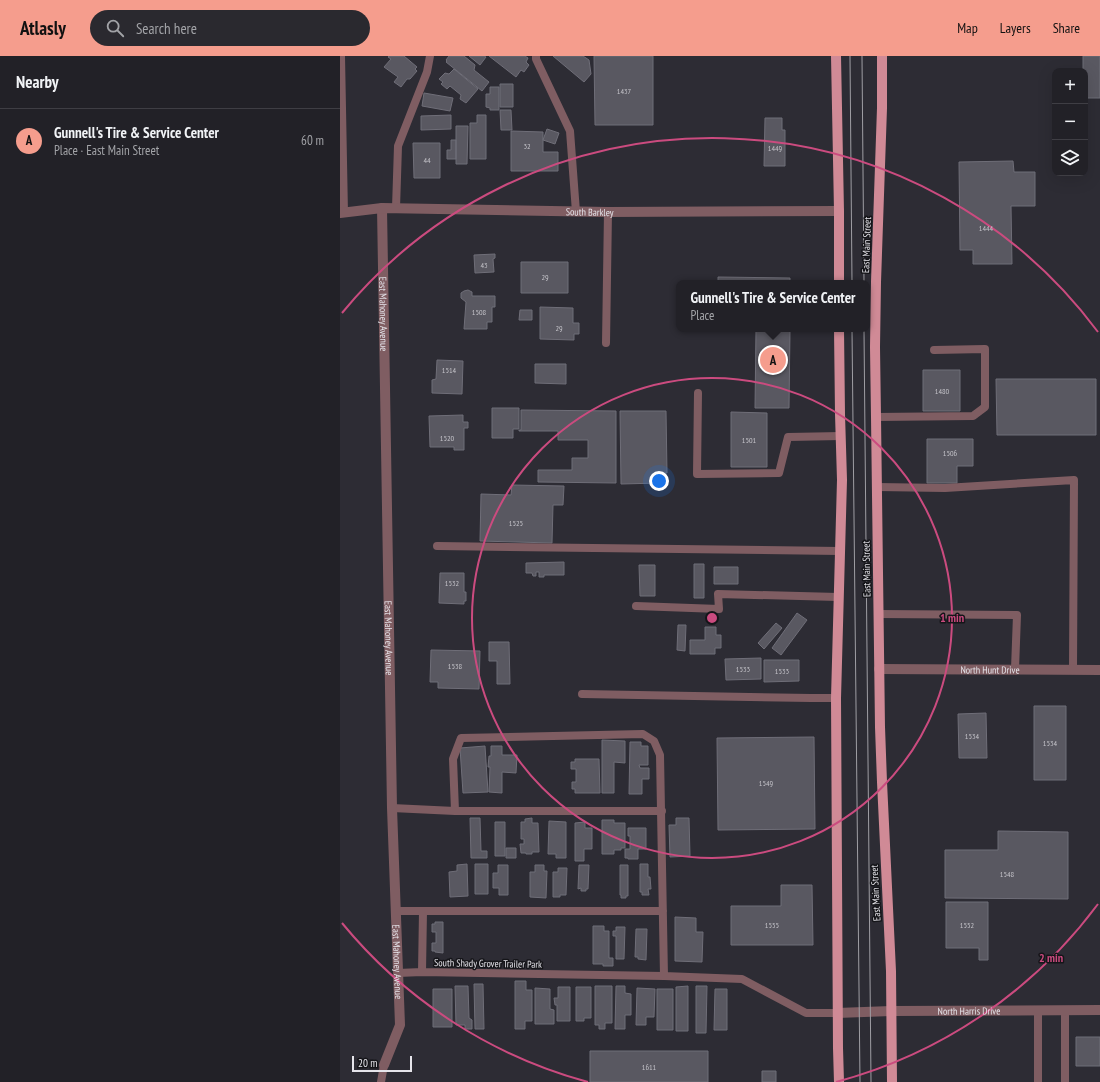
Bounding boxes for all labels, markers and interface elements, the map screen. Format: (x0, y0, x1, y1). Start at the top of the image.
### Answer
search box (90, 10, 370, 46)
text: Atlasly (20, 16, 66, 40)
icon: search (104, 17, 126, 39)
text: Search here (136, 19, 197, 38)
text: Map (957, 19, 978, 37)
text: Layers (1000, 19, 1031, 37)
text: Share (1053, 19, 1080, 37)
map controls (1052, 68, 1088, 176)
button: + (1052, 68, 1088, 104)
text: Nearby (16, 71, 59, 93)
house number: 1437 (617, 86, 632, 96)
button: − (1052, 104, 1088, 140)
text: Gunnell's Tire & Service Center (54, 123, 219, 142)
text: A (26, 132, 32, 149)
text: 60 m (301, 132, 324, 149)
button: layers (1052, 140, 1088, 176)
house number: 32 (523, 141, 531, 151)
text: Place · East Main Street (54, 142, 159, 159)
house number: 1449 (768, 143, 783, 153)
house number: 44 (423, 155, 431, 165)
street label: South Barkley (566, 205, 614, 219)
street label: East Main Street (859, 216, 874, 273)
house number: 1444 (979, 223, 994, 233)
house number: 43 (480, 260, 488, 270)
house number: 29 (541, 272, 549, 282)
street label: East Mahoney Avenue (376, 277, 390, 351)
popup (676, 280, 870, 332)
text: Gunnell's Tire & Service Center (690, 288, 856, 307)
house number: 1508 (472, 307, 487, 317)
text: Place (690, 307, 714, 324)
house number: 29 (555, 323, 563, 333)
pin: A (760, 345, 786, 375)
house number: 1514 (442, 365, 457, 375)
house number: 1480 (935, 386, 950, 396)
house number: 1520 (440, 433, 455, 443)
house number: 1501 (742, 435, 757, 445)
house number: 1506 (943, 448, 958, 458)
your location (649, 471, 669, 491)
house number: 1525 (509, 518, 523, 528)
street label: East Main Street (860, 540, 873, 597)
house number: 1532 (445, 578, 460, 588)
street label: East Mahoney Avenue (382, 600, 396, 675)
text: 1 min (940, 610, 964, 625)
centre of rings (705, 611, 719, 625)
house number: 1538 (448, 661, 463, 671)
street label: North Hunt Drive (960, 663, 1020, 677)
house number: 1533 (736, 664, 751, 674)
house number: 1533 (775, 666, 790, 676)
house number: 1534 (965, 731, 980, 741)
house number: 1534 (1043, 738, 1058, 748)
house number: 1549 (759, 778, 774, 788)
street label: East Main Street (868, 864, 883, 921)
house number: 1548 (1000, 869, 1015, 879)
house number: 1555 (765, 920, 779, 930)
house number: 1552 (960, 920, 975, 930)
street label: East Mahoney Avenue (389, 924, 405, 999)
text: 2 min (1039, 950, 1063, 965)
street label: South Shady Grover Trailer Park (434, 956, 542, 971)
street label: North Harris Drive (938, 1004, 1000, 1018)
scale bar (352, 1054, 412, 1073)
text: 20 m (358, 1056, 377, 1070)
house number: 1611 (642, 1062, 657, 1072)

